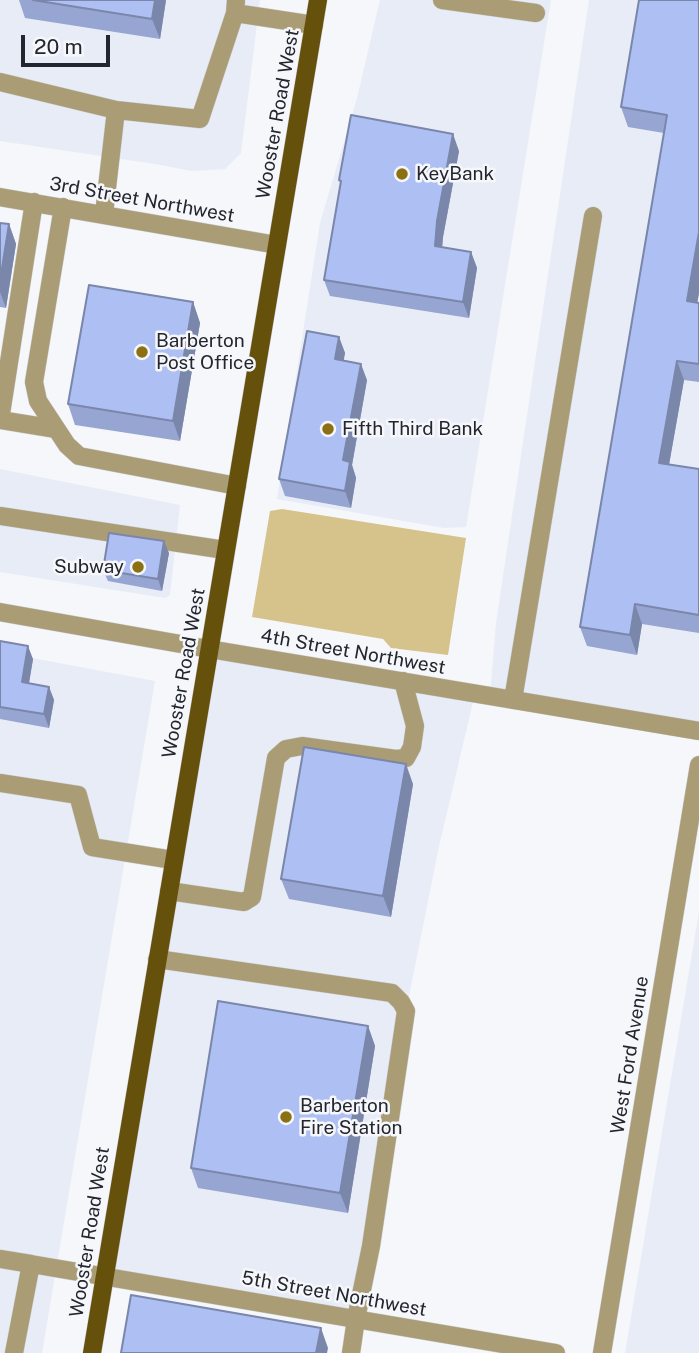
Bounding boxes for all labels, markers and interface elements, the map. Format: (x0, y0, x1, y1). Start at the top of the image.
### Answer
scale bar (24, 21, 114, 65)
street label: Wooster Road West (252, 27, 304, 201)
text: 20 m (34, 34, 83, 59)
place label: KeyBank (416, 163, 494, 185)
marker: KeyBank (394, 166, 410, 182)
street label: 3rd Street Northwest (48, 172, 236, 228)
place label: Barberton Post Office (156, 330, 254, 374)
marker: Barberton Post Office (134, 344, 150, 360)
place label: Fifth Third Bank (342, 418, 483, 440)
marker: Fifth Third Bank (320, 421, 336, 437)
place label: Subway (54, 556, 124, 578)
marker: Subway (130, 559, 146, 575)
street label: Wooster Road West (158, 586, 210, 760)
street label: 4th Street Northwest (259, 625, 447, 679)
street label: West Ford Avenue (606, 974, 654, 1136)
place label: Barberton Fire Station (300, 1095, 402, 1139)
marker: Barberton Fire Station (278, 1109, 294, 1125)
street label: Wooster Road West (65, 1145, 115, 1319)
street label: 5th Street Northwest (240, 1266, 428, 1322)

